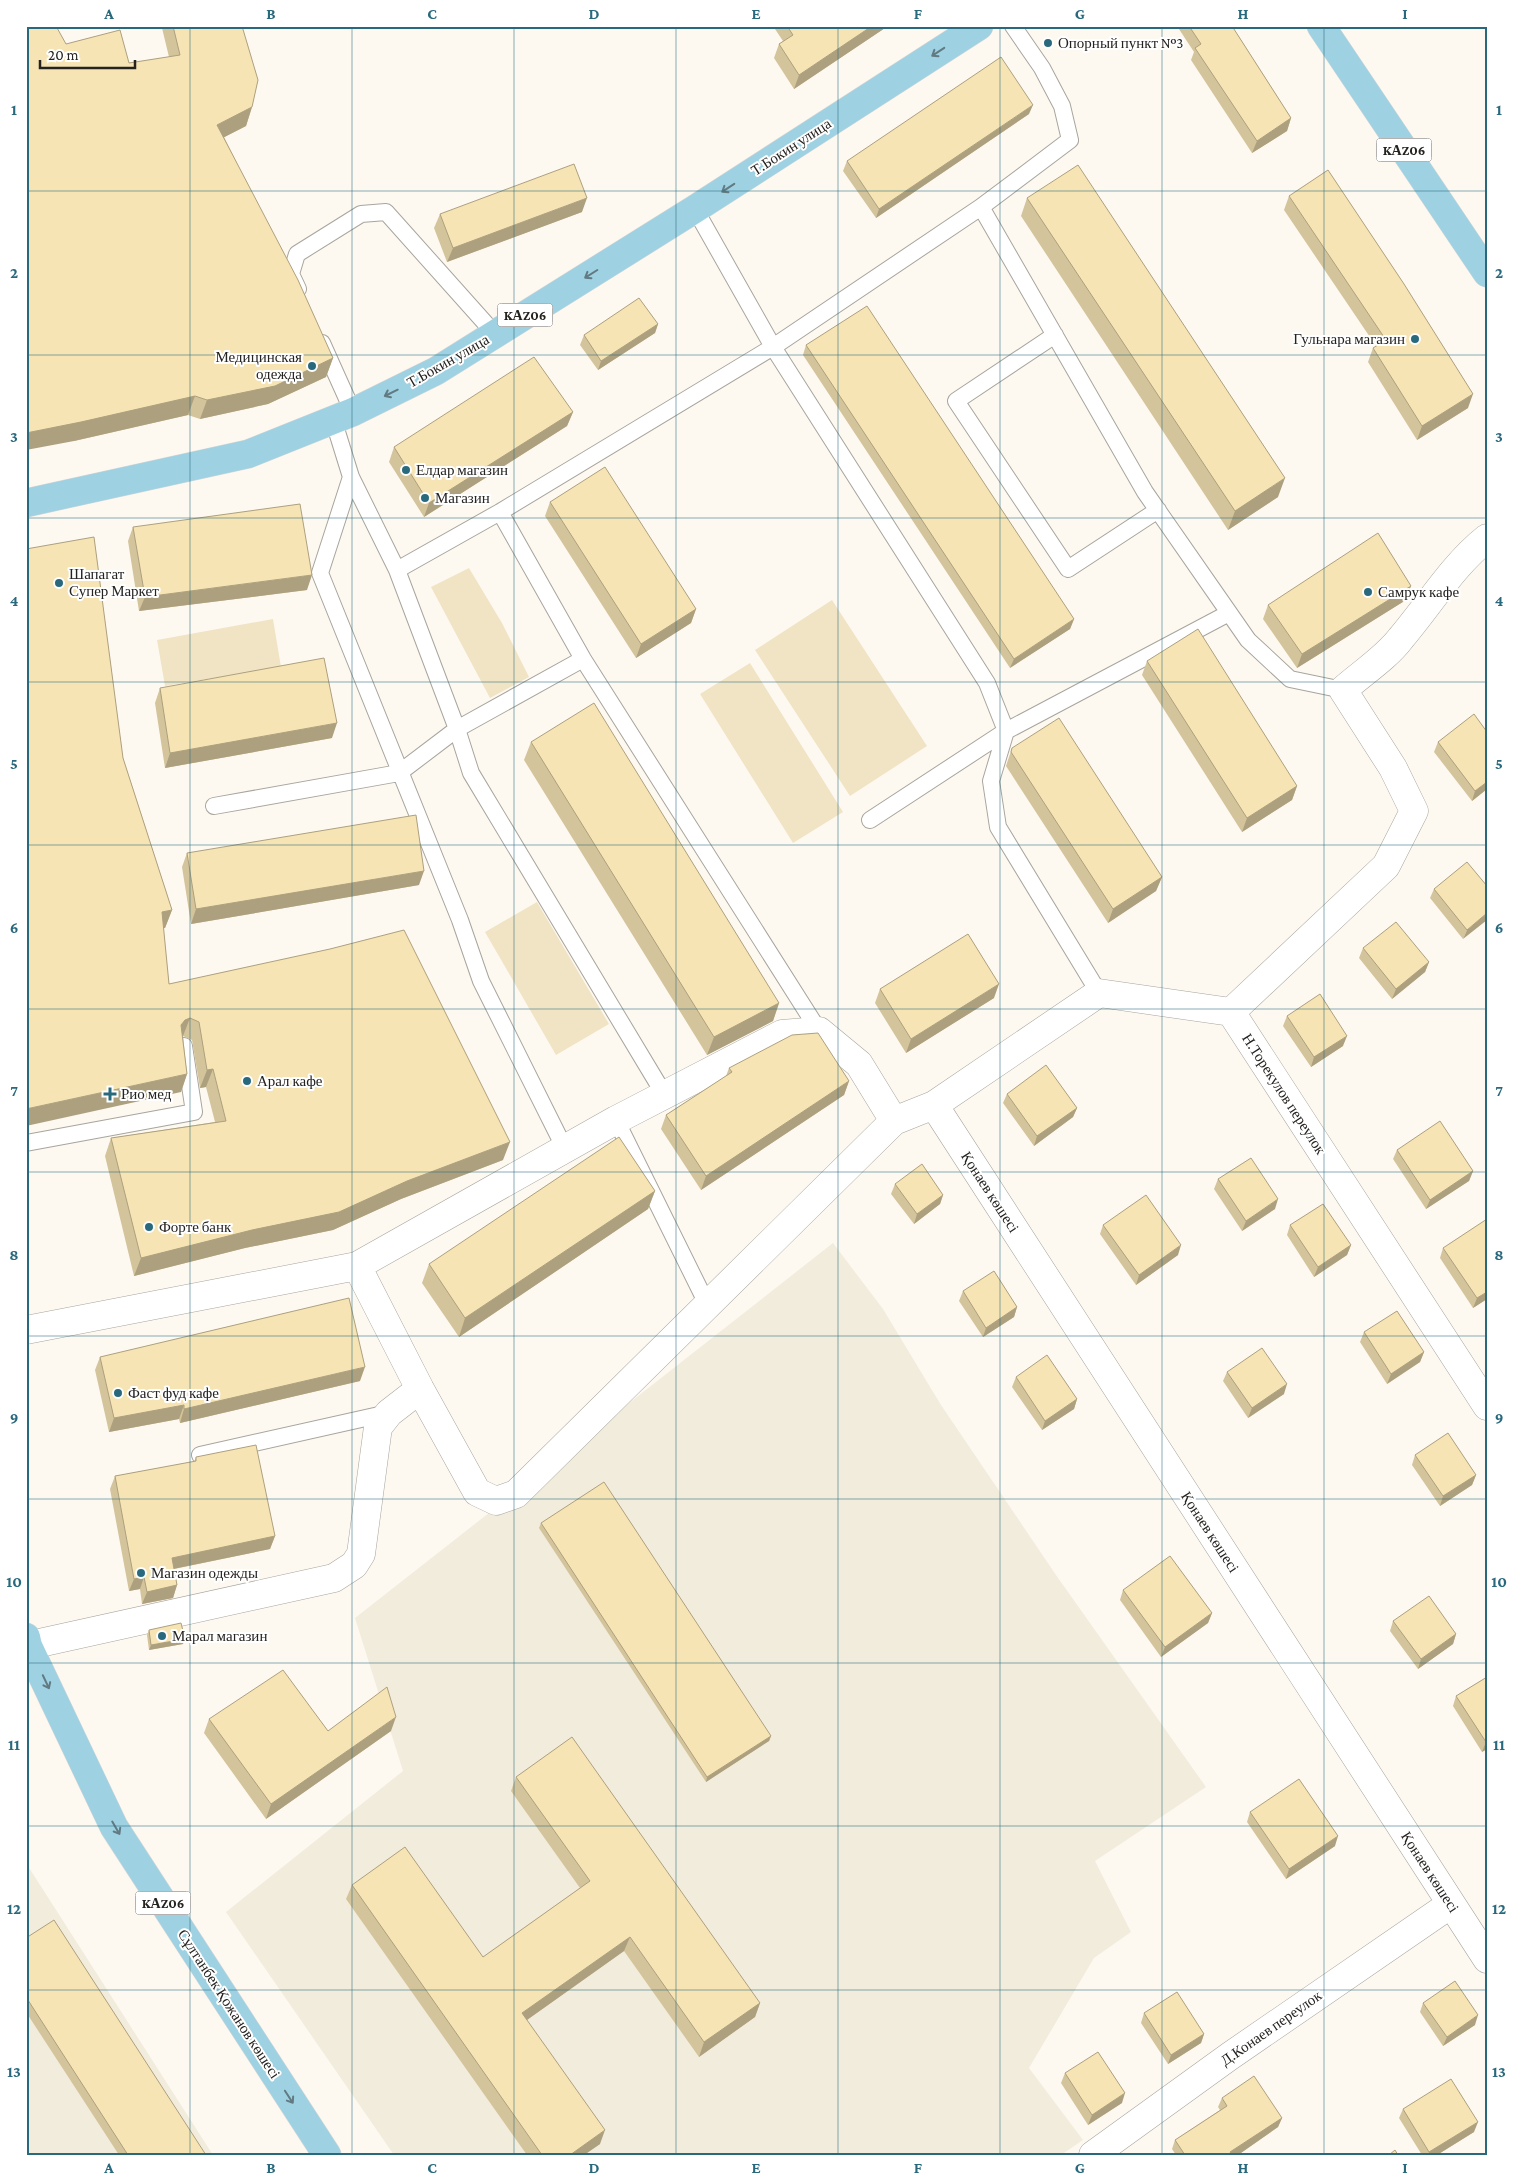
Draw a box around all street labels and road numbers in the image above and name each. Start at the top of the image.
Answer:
street label: Т.Бокин улица [748,115,834,179]
road number: KАZ06 [1376,138,1432,162]
road number: KАZ06 [498,304,552,326]
street label: Т.Бокин улица [404,331,492,391]
street label: Н.Торекулов переулок [1239,1031,1329,1158]
street label: Қонаев көшесі [958,1149,1022,1235]
street label: Қонаев көшесі [1178,1489,1242,1575]
street label: Қонаев көшесі [1398,1829,1462,1915]
road number: KАZ06 [136,1892,190,1915]
street label: Сұлтанбек Қожанов көшесі [175,1927,283,2081]
street label: Д.Конаев переулок [1218,1987,1325,2069]

